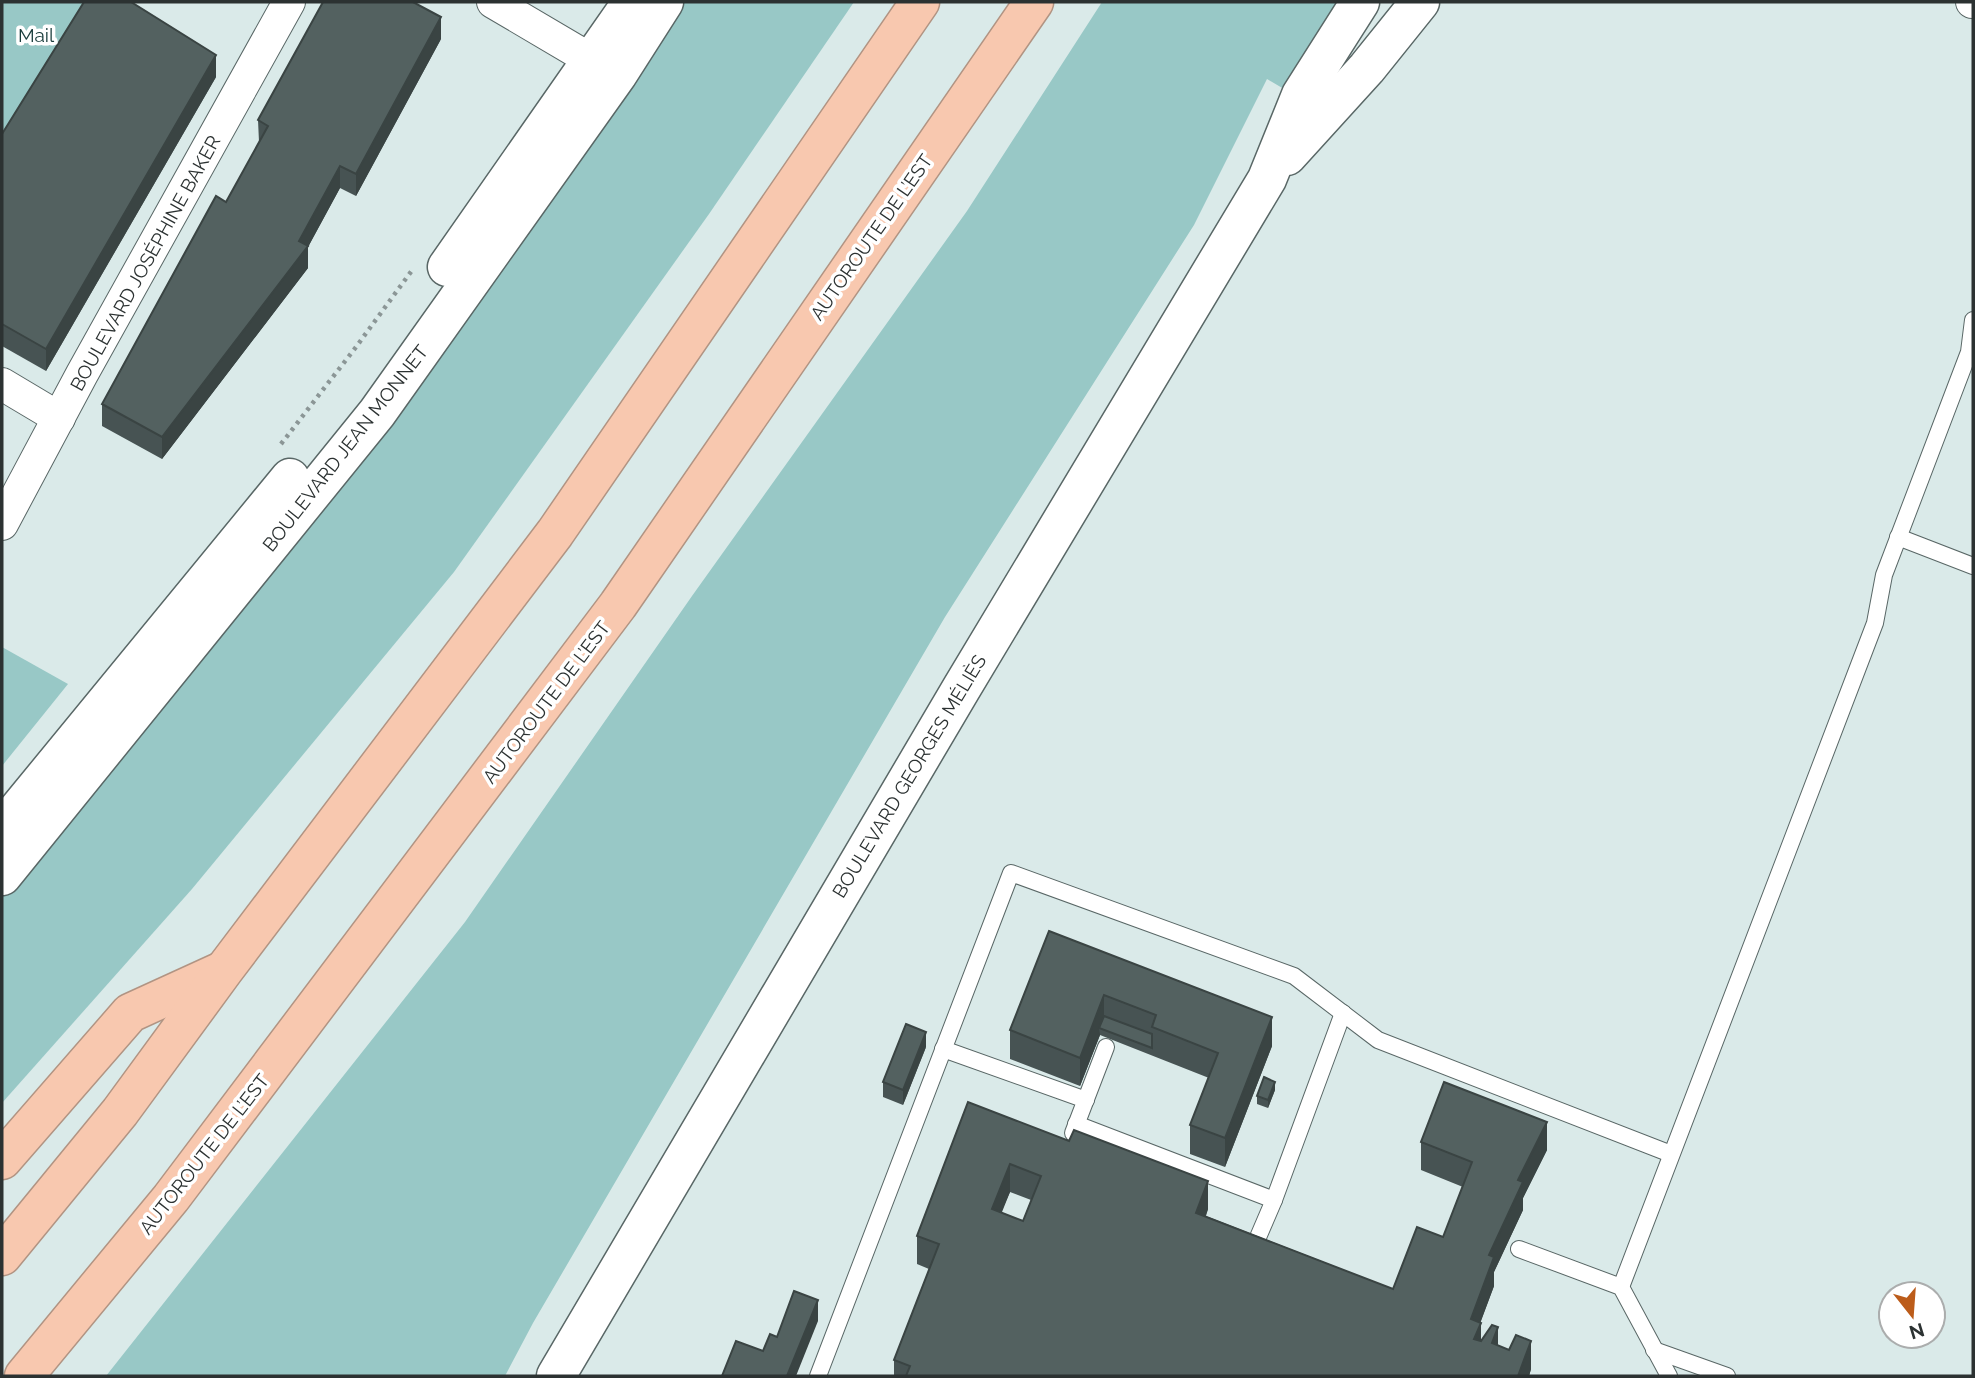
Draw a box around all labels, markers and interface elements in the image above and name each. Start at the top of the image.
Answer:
park label: Mail [18,24,55,46]
street label: BOULEVARD JOSÉPHINE BAKER [65,132,225,394]
street label: AUTOROUTE DE L’EST [805,150,937,324]
street label: BOULEVARD JEAN MONNET [258,340,433,555]
street label: AUTOROUTE DE L’EST [478,616,614,787]
street label: BOULEVARD GEORGES MÉLIÈS [828,651,990,901]
street label: AUTOROUTE DE L’EST [135,1069,274,1238]
north arrow [1877,1280,1947,1350]
text: N [1907,1319,1927,1344]

